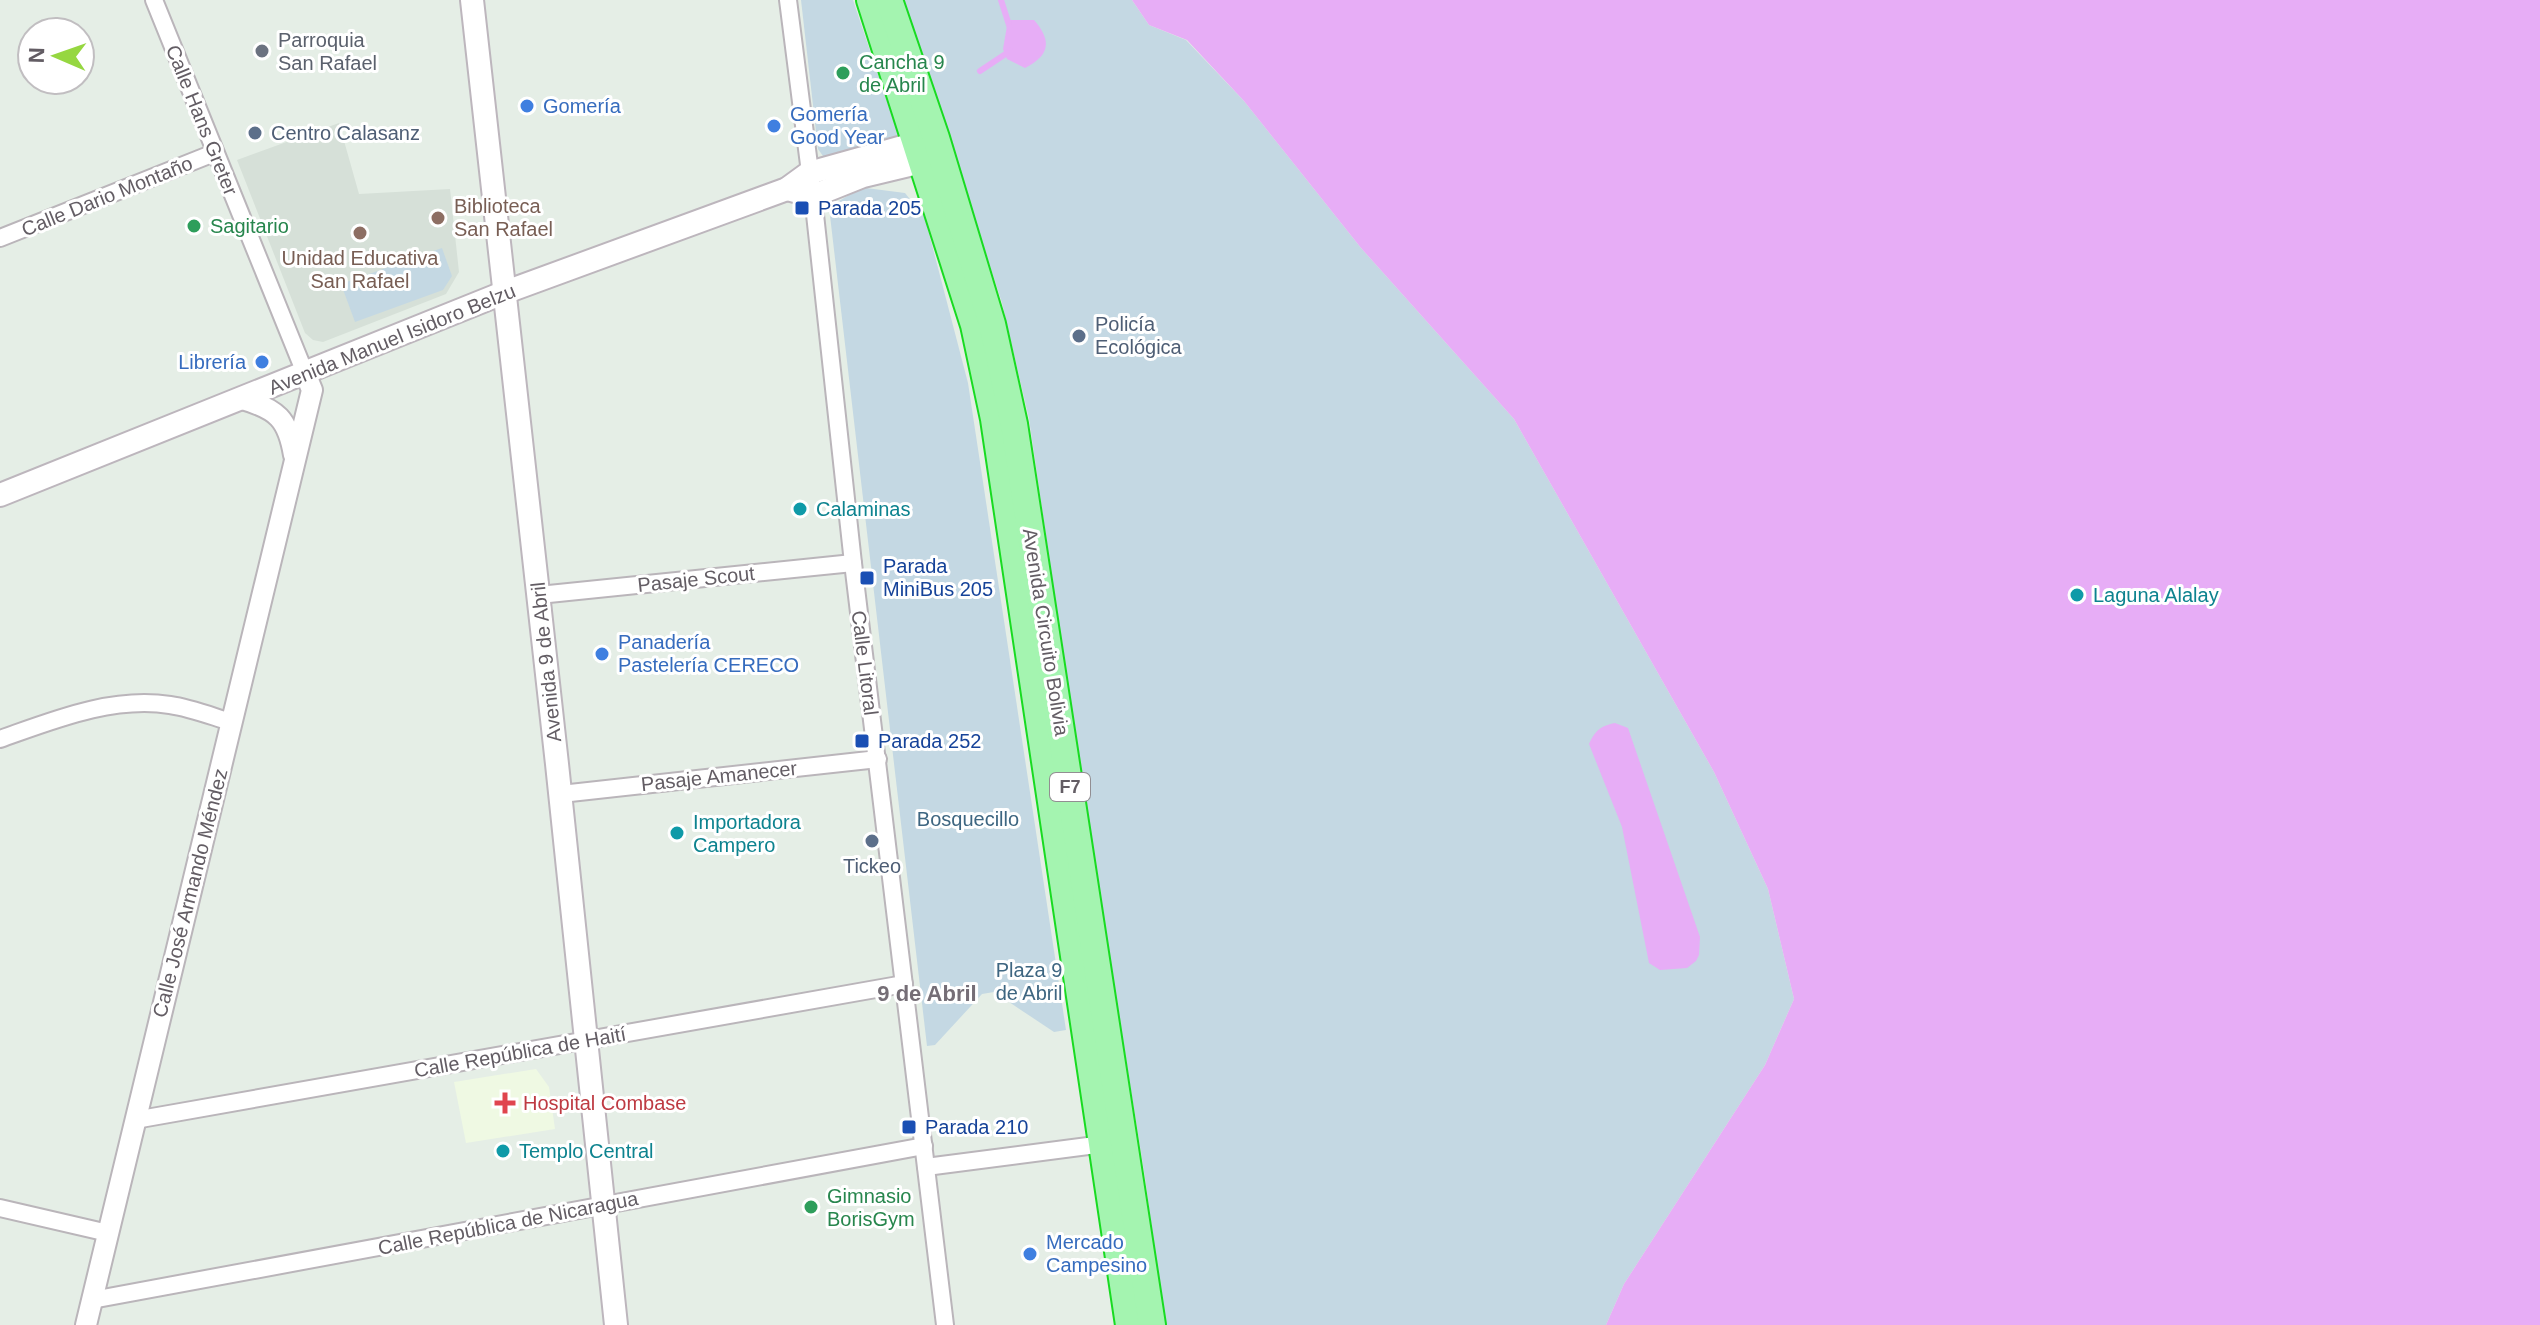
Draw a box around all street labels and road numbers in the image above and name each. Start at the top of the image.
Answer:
street label: Calle Hans Greter [162,42,242,199]
street label: Calle Dario Montaño [18,152,196,240]
street label: Avenida Manuel Isidoro Belzu [265,279,519,399]
street label: Avenida Circuito Bolivia [1019,527,1073,738]
street label: Pasaje Scout [636,562,756,596]
street label: Avenida 9 de Abril [527,581,565,743]
street label: Calle Litoral [848,609,882,717]
street label: Pasaje Amanecer [640,757,798,795]
street label: Calle José Armando Méndez [148,766,232,1020]
road number: F7 [1050,773,1090,801]
street label: Calle República de Haití [412,1022,628,1081]
street label: Calle República de Nicaragua [376,1187,641,1259]

